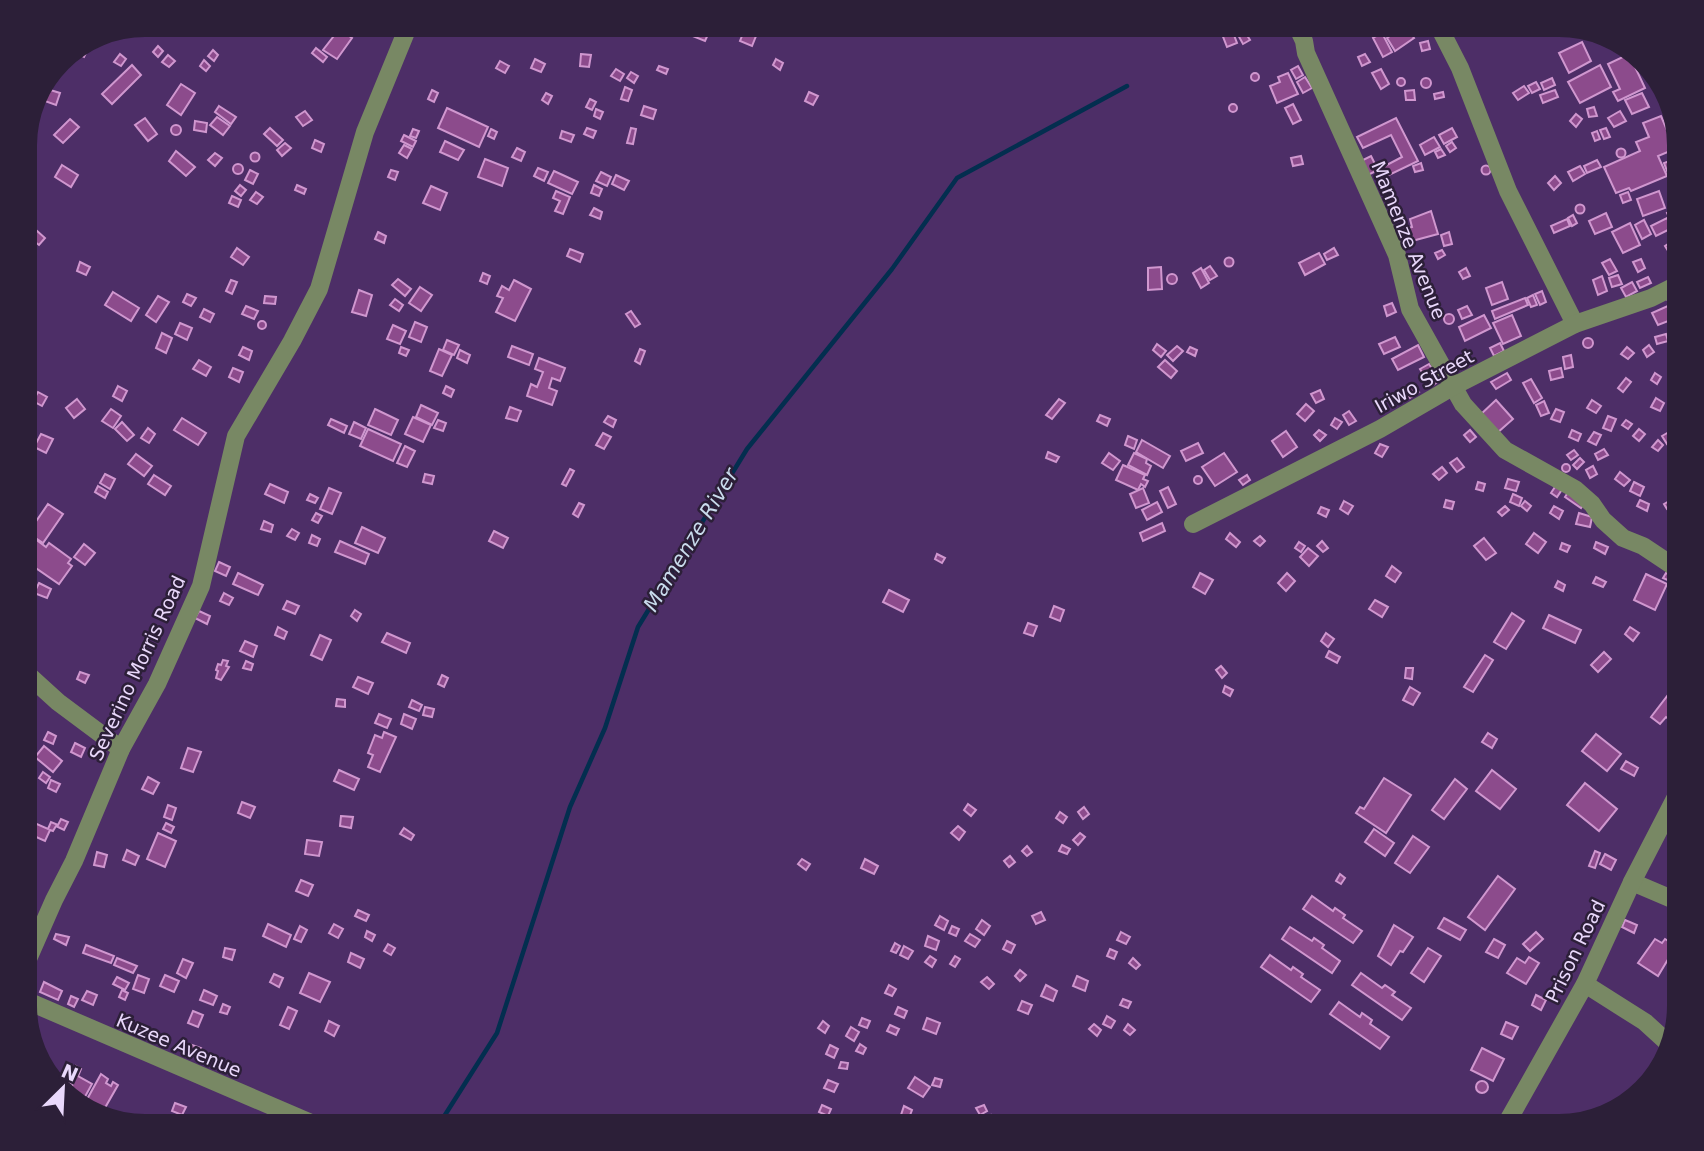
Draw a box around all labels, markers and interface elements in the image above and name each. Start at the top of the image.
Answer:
street label: Mamenze Avenue [1367,158,1451,322]
street label: Iriwo Street [1371,345,1477,417]
water label: Mamenze River [639,463,744,616]
street label: Severino Morris Road [84,572,190,764]
street label: Prison Road [1541,896,1609,1006]
street label: Kuzee Avenue [113,1009,245,1081]
north arrow [28,1053,98,1123]
text: N [58,1059,82,1086]

